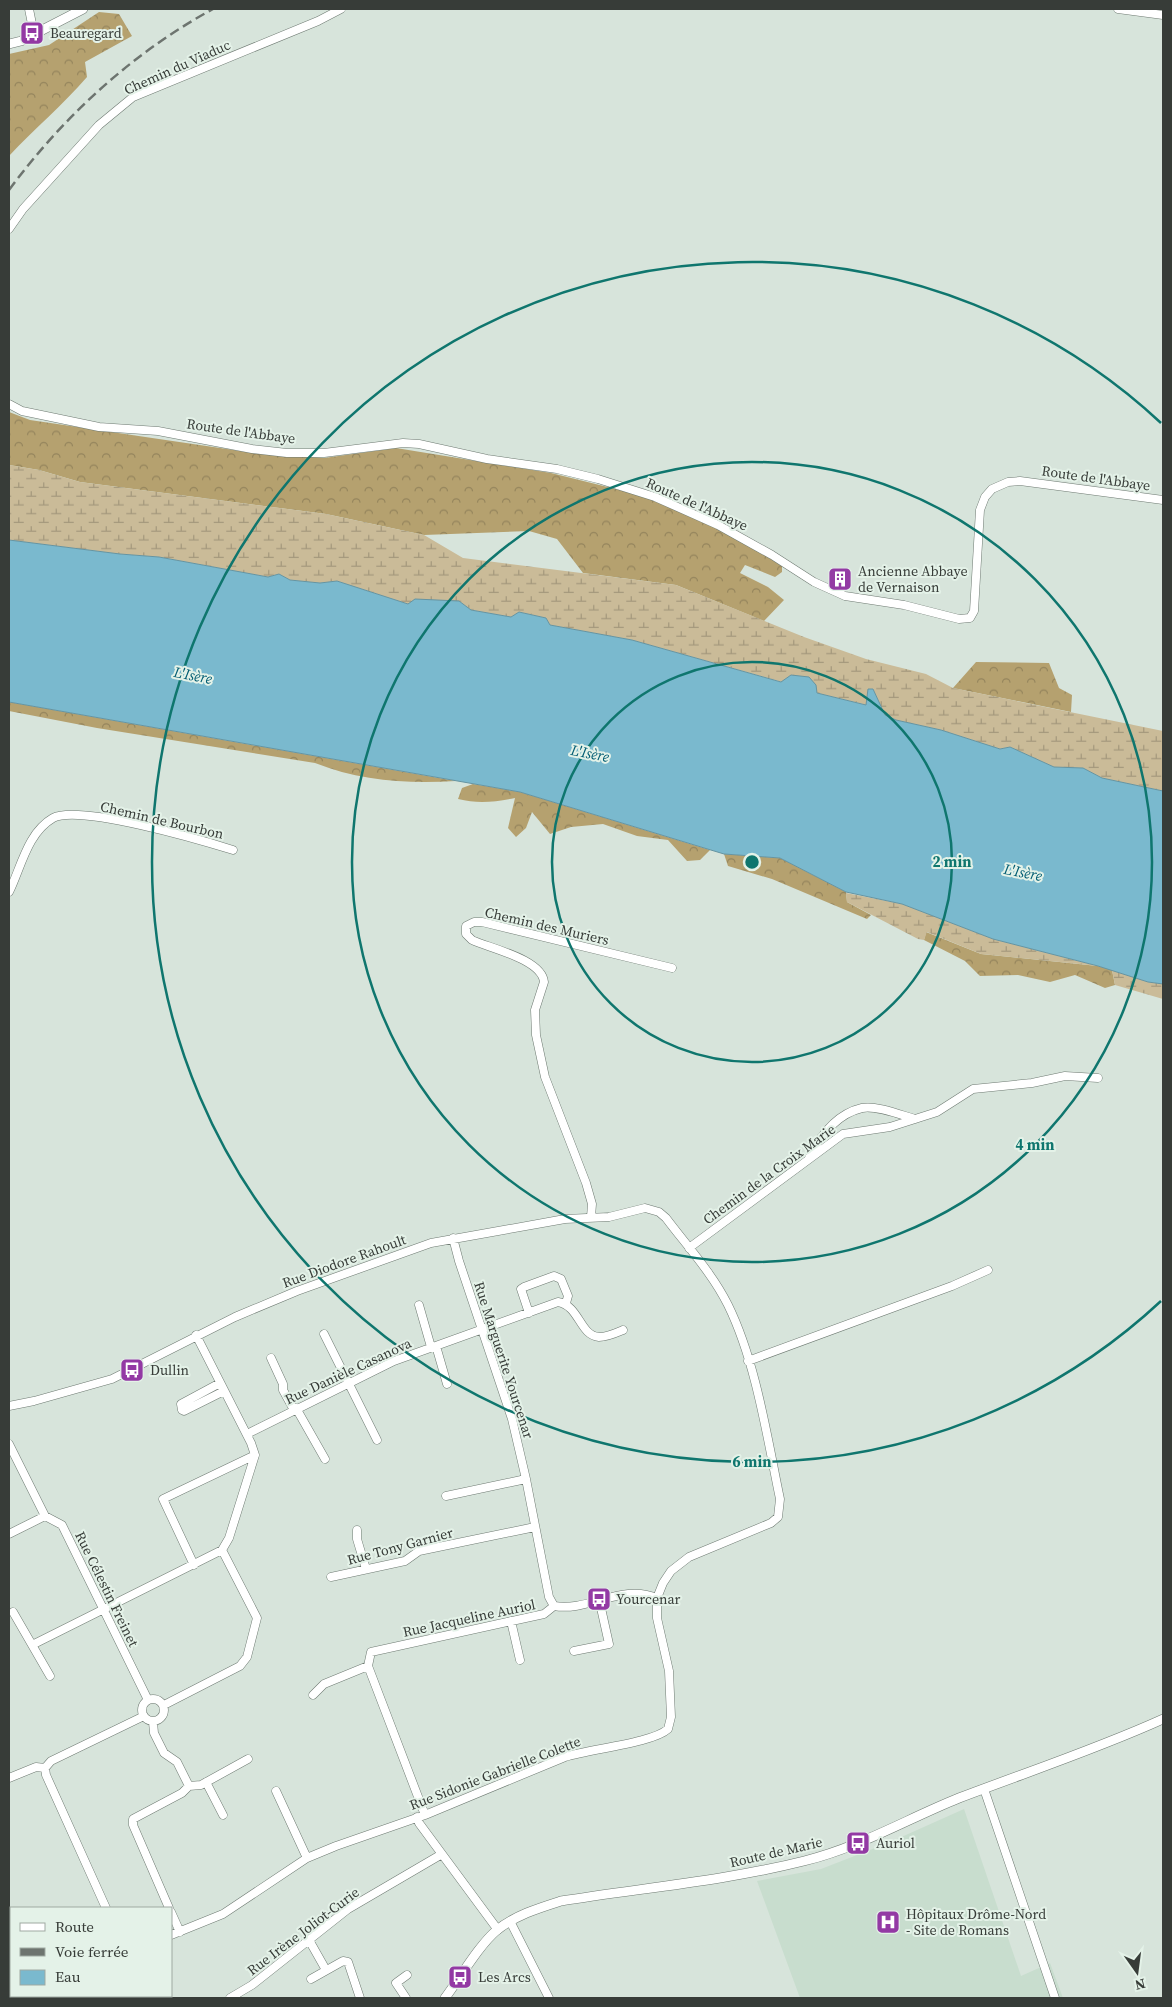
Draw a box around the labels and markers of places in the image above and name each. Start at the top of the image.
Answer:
bus stop icon: Beauregard [19,20,45,46]
place label: Beauregard [50,23,122,43]
place label: Ancienne Abbaye de Vernaison [858,561,968,597]
building icon: Ancienne Abbaye de Vernaison [827,566,853,592]
centre of rings [743,853,761,871]
bus stop icon: Dullin [119,1357,145,1383]
place label: Dullin [150,1360,190,1380]
bus stop icon: Yourcenar [586,1586,612,1612]
place label: Yourcenar [616,1589,681,1609]
bus stop icon: Auriol [845,1830,871,1856]
place label: Auriol [876,1833,915,1853]
place label: Hôpitaux Drôme-Nord - Site de Romans [906,1904,1046,1940]
hospital icon: Hôpitaux Drôme-Nord - Site de Romans [875,1909,901,1935]
bus stop icon: Les Arcs [447,1964,473,1990]
place label: Les Arcs [478,1967,531,1987]

